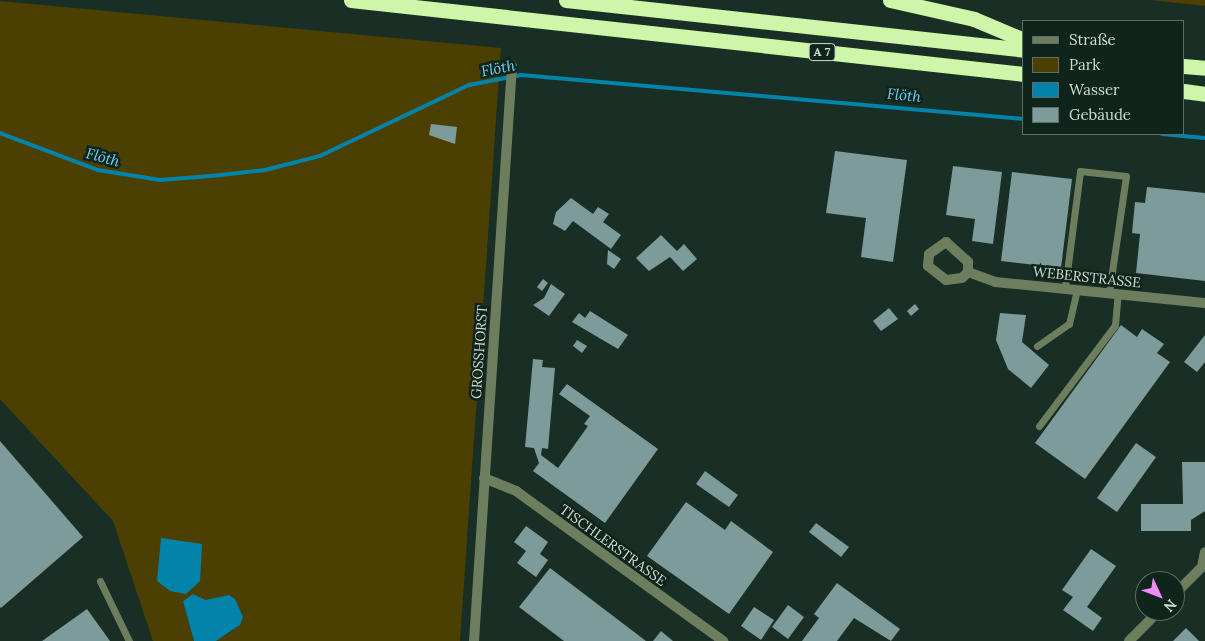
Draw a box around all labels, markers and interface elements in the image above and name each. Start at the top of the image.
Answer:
legend [1022,20,1185,135]
text: Straße [1069,30,1116,49]
road number: A 7 [808,42,836,62]
text: Park [1069,55,1100,74]
water label: Flöth [479,56,517,80]
text: Wasser [1069,80,1120,99]
water label: Flöth [886,84,922,106]
text: Gebäude [1069,105,1131,124]
water label: Flöth [84,144,122,170]
street label: WEBERSTRASSE [1032,263,1142,291]
street label: GROSSHORST [467,305,491,399]
street label: TISCHLERSTRASSE [556,501,670,589]
north arrow [1135,571,1185,621]
text: N [1160,595,1181,616]

